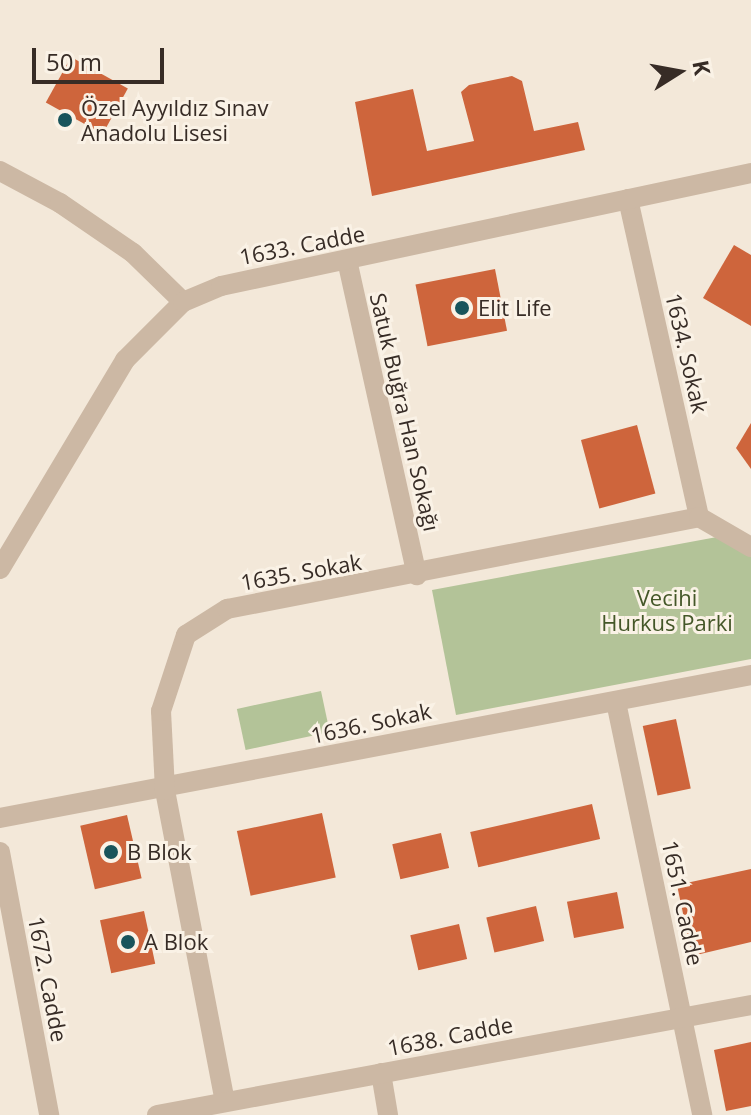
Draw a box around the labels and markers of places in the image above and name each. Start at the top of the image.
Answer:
place label: Özel Ayyıldız Sınav Anadolu Lisesi [81,94,268,146]
marker: Özel Ayyıldız Sınav Anadolu Lisesi [56,111,74,129]
place label: Elit Life [478,295,552,321]
marker: Elit Life [453,299,471,317]
place label: B Blok [127,839,191,865]
marker: B Blok [102,843,120,861]
place label: A Blok [144,929,208,955]
marker: A Blok [119,933,137,951]

